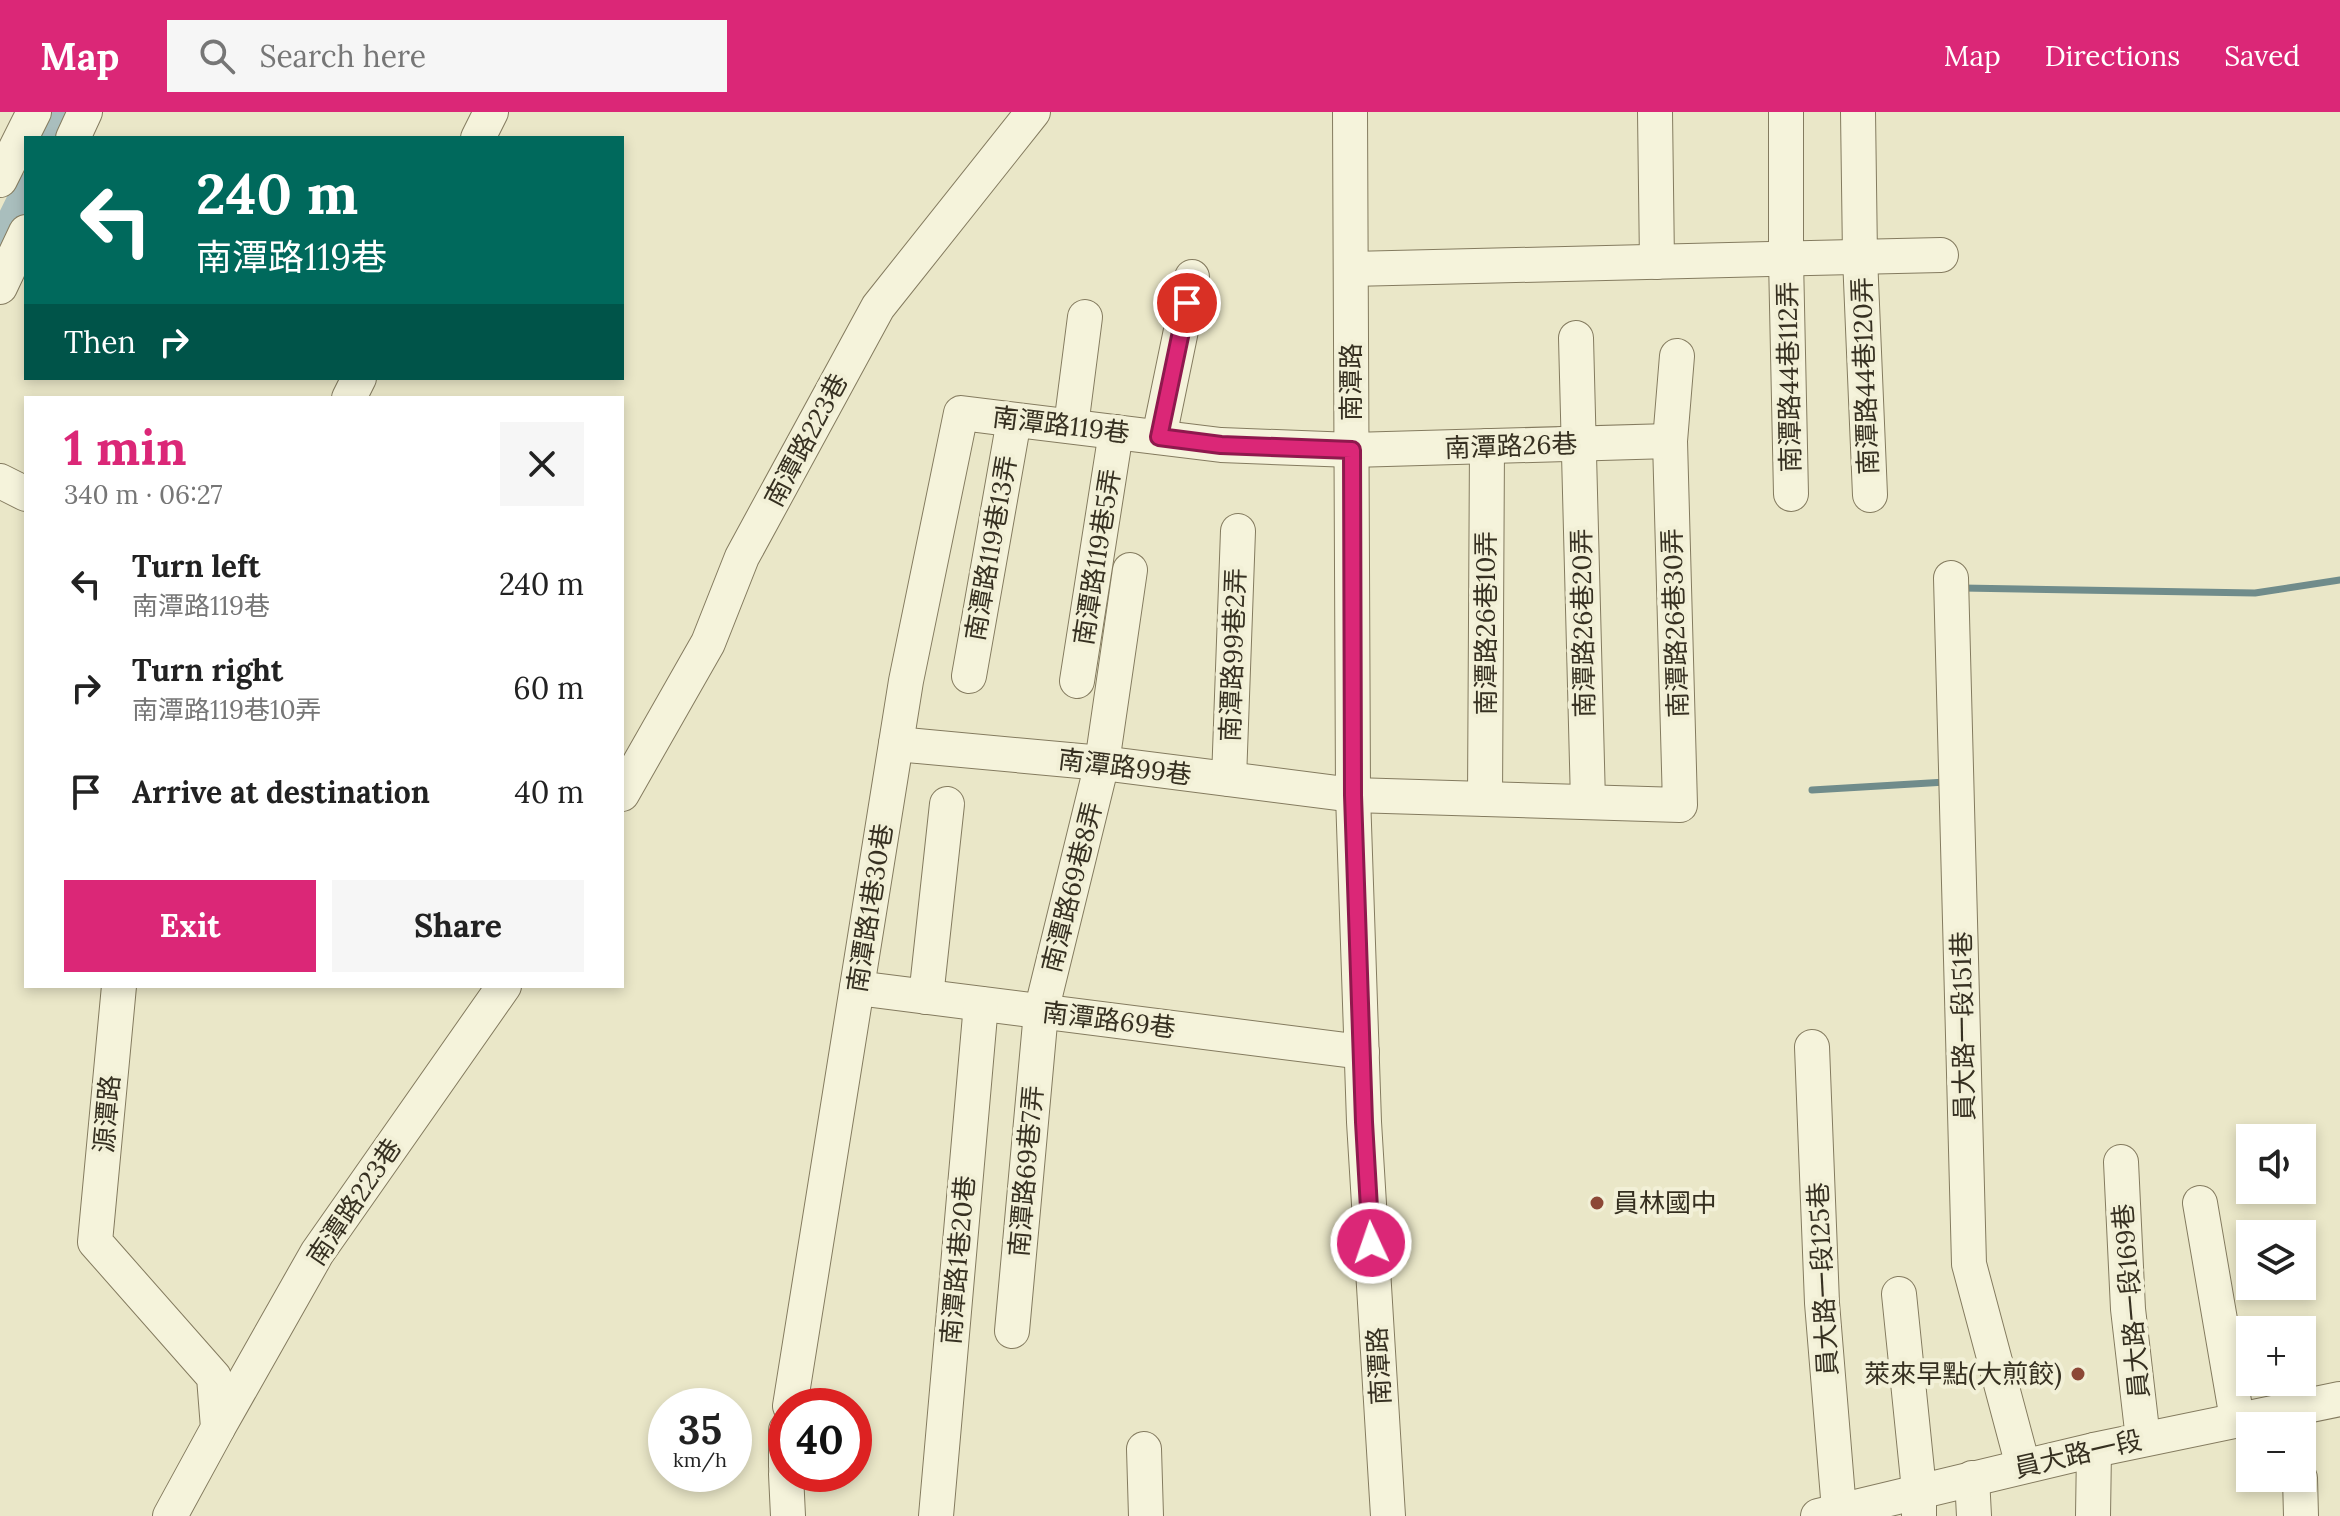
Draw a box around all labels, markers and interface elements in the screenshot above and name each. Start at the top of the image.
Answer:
search box [167,20,727,92]
text: Map [40,32,119,80]
icon: search [195,34,239,78]
text: Search here [259,37,426,75]
text: Map [1944,38,2001,74]
text: Directions [2045,38,2180,74]
text: Saved [2224,38,2300,74]
text: 240 m [196,158,358,229]
icon: left [64,168,168,272]
text: 南潭路119巷 [196,234,387,280]
pin [1153,269,1221,337]
street label: 南潭路44巷120弄 [1845,277,1884,475]
icon: arrive [1165,281,1209,325]
street label: 南潭路44巷112弄 [1770,281,1807,473]
icon: right [152,320,196,364]
text: Then [64,323,136,361]
street label: 南潭路 [1334,343,1367,421]
street label: 南潭路223巷 [757,368,854,512]
street label: 南潭路119巷 [991,400,1132,449]
text: 1 min [64,417,187,478]
button: close [500,422,584,506]
street label: 南潭路26巷 [1444,427,1578,464]
street label: 南潭路119巷13弄 [958,453,1023,643]
street label: 南潭路119巷5弄 [1066,466,1127,647]
text: 340 m · 06:27 [64,478,223,511]
street label: 南潭路26巷20弄 [1564,528,1601,718]
street label: 南潭路26巷30弄 [1655,528,1694,718]
street label: 南潭路26巷10弄 [1469,531,1502,715]
text: Turn left [132,547,260,585]
icon: left [64,562,108,606]
text: 240 m [499,565,584,603]
street label: 南潭路99巷2弄 [1213,567,1252,743]
text: 南潭路119巷 [132,589,270,622]
text: Turn right [132,651,283,689]
icon: right [64,666,108,710]
text: 60 m [513,669,584,707]
text: 南潭路119巷10弄 [132,693,322,726]
street label: 南潭路99巷 [1057,742,1194,791]
icon: arrive [64,770,108,814]
text: Arrive at destination [132,773,430,811]
text: 40 m [514,773,584,811]
street label: 南潭路69巷8弄 [1034,798,1109,976]
street label: 南潭路1巷30巷 [840,821,899,995]
button: Exit [64,880,316,972]
button: Share [332,880,584,972]
street label: 員大路一段151巷 [1944,931,1981,1121]
street label: 南潭路69巷 [1041,995,1178,1044]
street label: 源潭路 [87,1074,126,1154]
street label: 南潭路69巷7弄 [1002,1084,1049,1258]
map controls [2236,1124,2316,1492]
button: sound [2236,1124,2316,1204]
street label: 南潭路223巷 [299,1132,408,1271]
street label: 南潭路1巷20巷 [934,1174,981,1346]
street label: 員大路一段125巷 [1801,1181,1844,1377]
place label: 員林國中 [1613,1186,1717,1219]
marker: 員林國中 [1588,1194,1606,1212]
position arrow [1329,1201,1413,1285]
street label: 員大路一段169巷 [2106,1202,2155,1400]
button: layers [2236,1220,2316,1300]
button: + [2236,1316,2316,1396]
street label: 南潭路 [1360,1326,1397,1406]
place label: 萊來早點(大煎餃) [1864,1357,2062,1391]
marker: 萊來早點(大煎餃) [2069,1365,2087,1383]
speed limit sign: 40 [768,1388,872,1492]
text: 35 [678,1404,722,1455]
button: − [2236,1412,2316,1492]
street label: 員大路一段 [2011,1423,2145,1484]
text: km/h [673,1447,727,1472]

